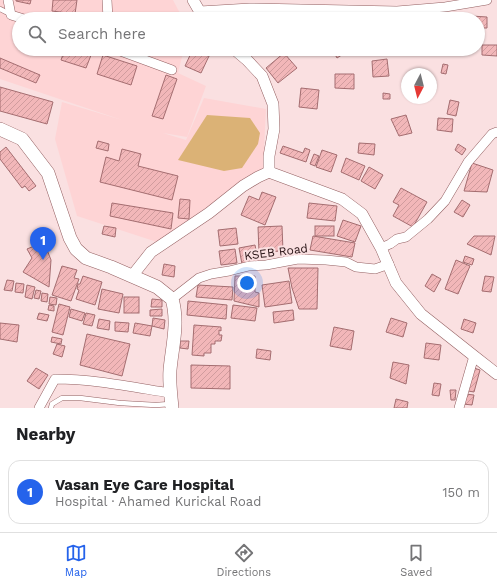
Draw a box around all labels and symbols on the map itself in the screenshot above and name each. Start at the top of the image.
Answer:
north arrow [401,68,437,104]
pin: 1 [30,227,56,260]
street label: KSEB Road [243,241,309,263]
your location [237,273,257,293]

